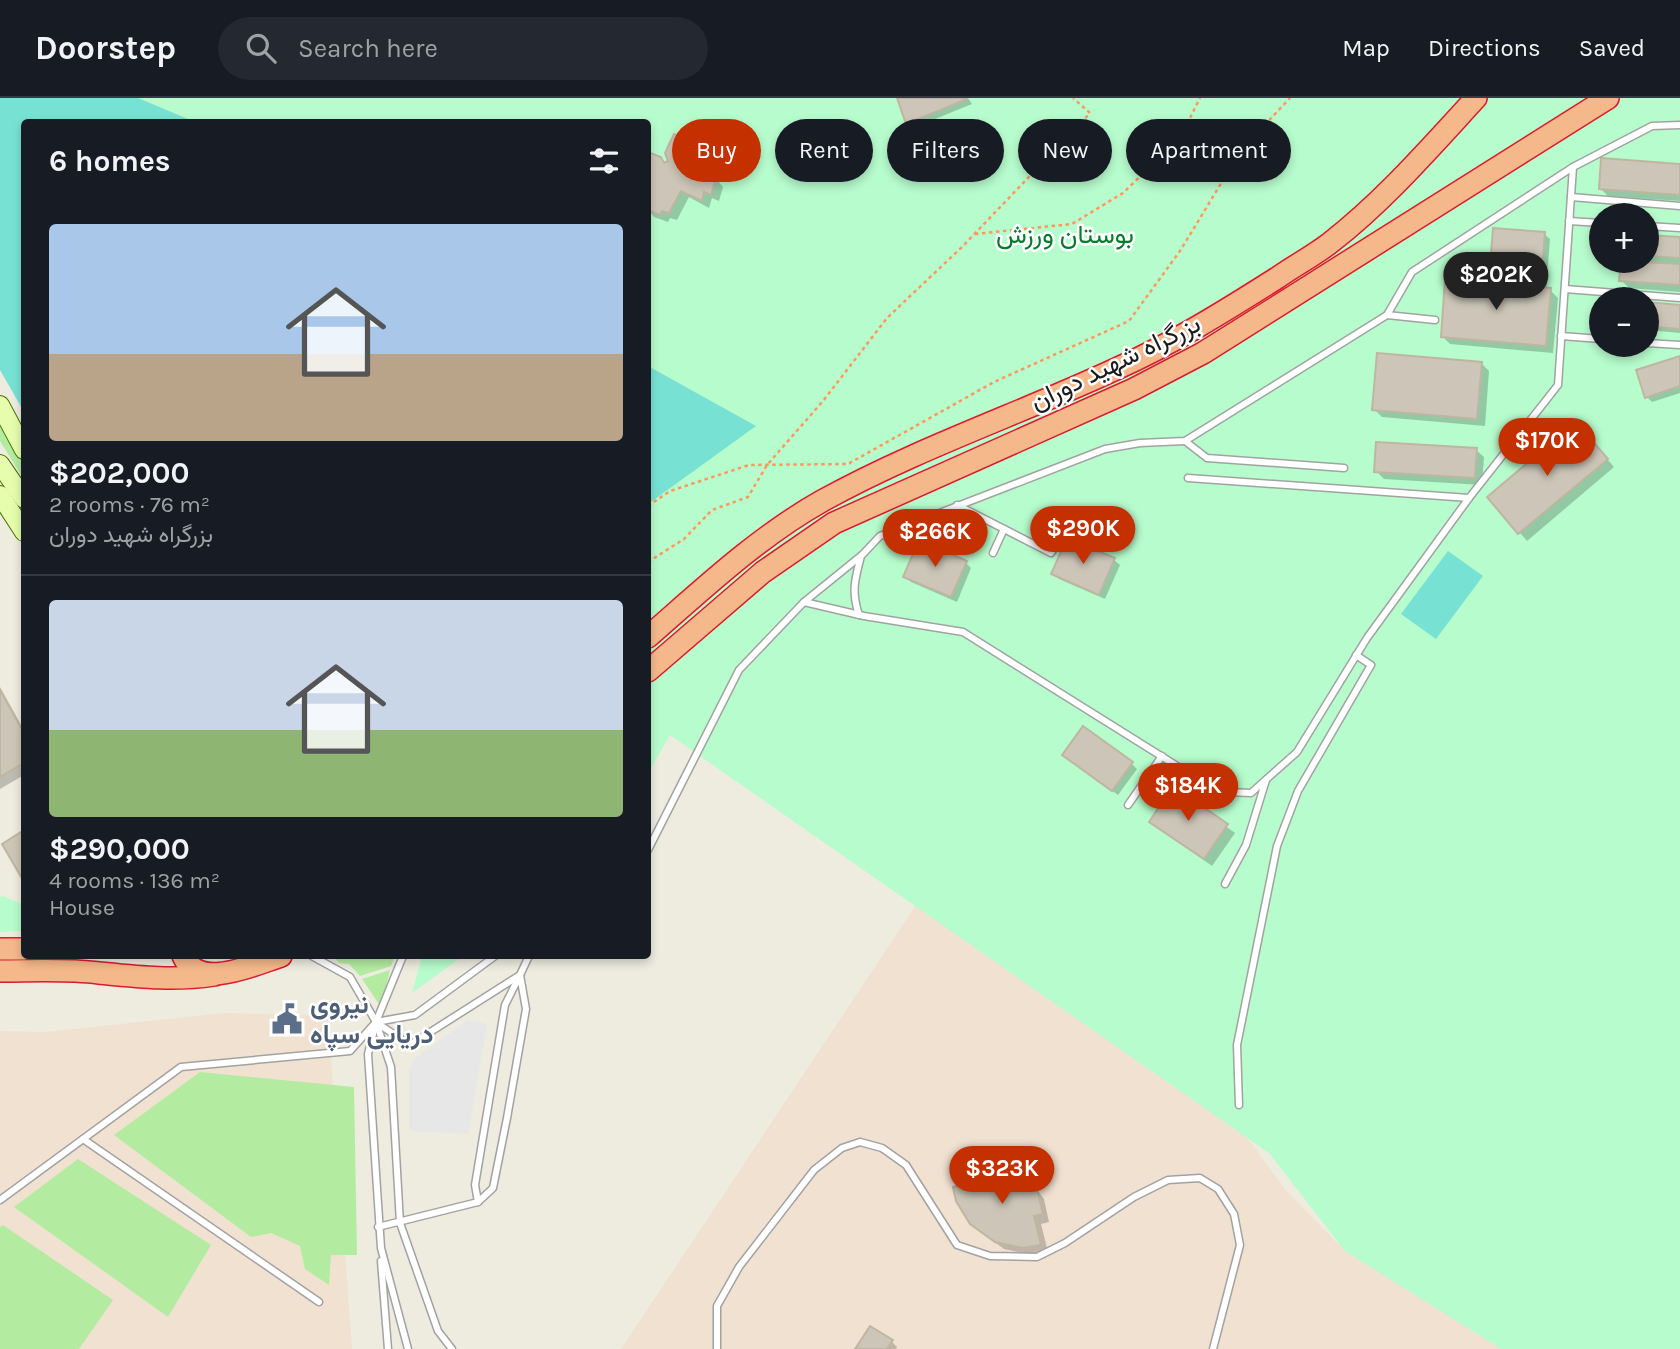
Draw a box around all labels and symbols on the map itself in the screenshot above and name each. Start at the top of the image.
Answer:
park label: بوستان ورزش [996,219,1134,250]
pin: $202K [1447,252,1545,312]
street label: بزرگراه شهید دوران [1025,308,1205,417]
pin: $170K [1498,418,1596,478]
pin: $290K [1034,506,1132,566]
pin: $266K [886,510,984,569]
pin: $184K [1139,764,1237,823]
place label: نیروی دریایی سپاه [310,989,433,1052]
public building icon: نیروی دریایی سپاه [270,1002,304,1036]
pin: $323K [953,1146,1051,1206]

